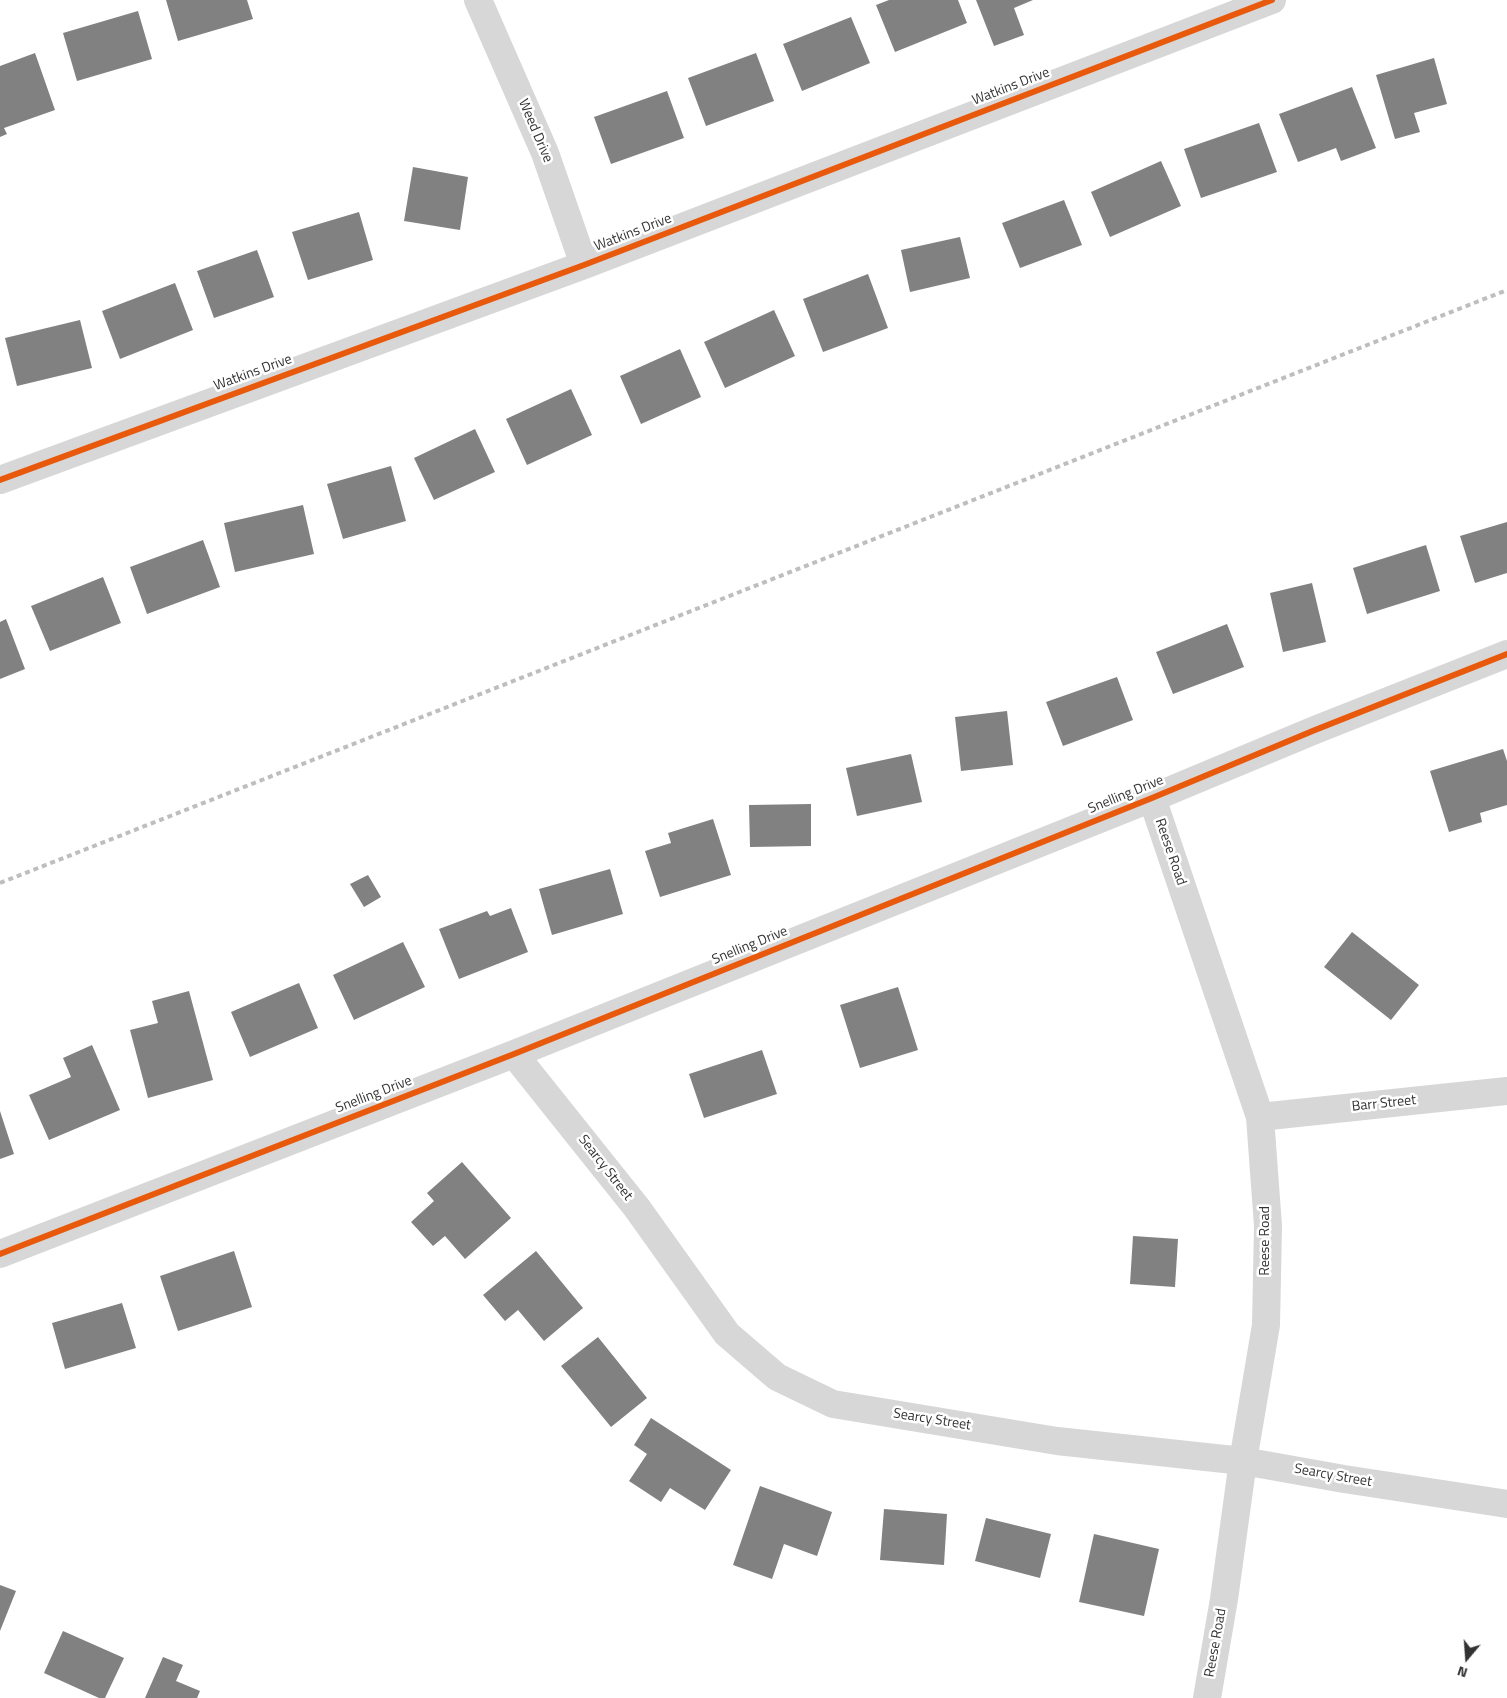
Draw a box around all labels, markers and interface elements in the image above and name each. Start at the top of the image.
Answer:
street label: Watkins Drive [970,65,1052,109]
street label: Weed Drive [514,97,556,165]
street label: Watkins Drive [592,211,674,255]
street label: Watkins Drive [212,351,294,395]
street label: Snelling Drive [1086,772,1166,818]
street label: Reese Road [1151,816,1189,888]
street label: Snelling Drive [710,923,790,969]
street label: Snelling Drive [334,1073,414,1117]
street label: Barr Street [1351,1092,1417,1116]
street label: Searcy Street [574,1132,636,1204]
street label: Reese Road [1258,1206,1274,1276]
street label: Searcy Street [892,1406,972,1434]
street label: Searcy Street [1293,1461,1373,1491]
street label: Reese Road [1202,1607,1230,1679]
north arrow [1442,1633,1492,1683]
text: N [1454,1661,1470,1684]

